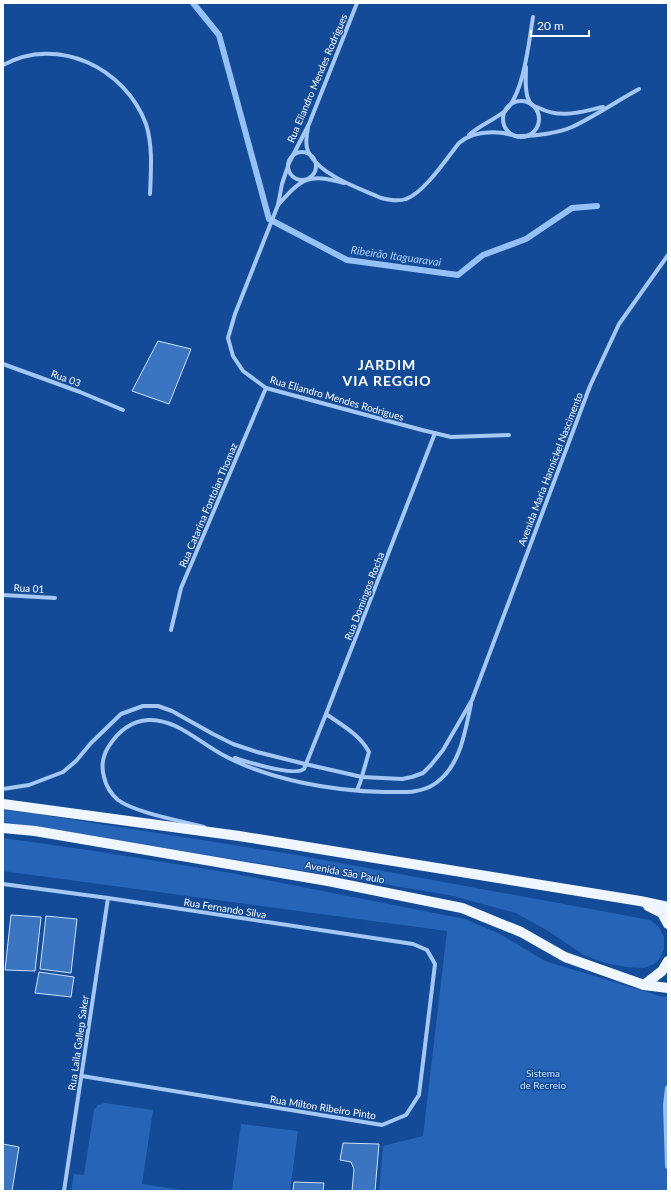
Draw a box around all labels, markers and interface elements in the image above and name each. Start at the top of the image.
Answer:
street label: Rua Eliandro Mendes Rodrigues [284,12,350,144]
scale bar [531,12,589,38]
text: 20 m [537,18,564,33]
water label: Ribeirão Itaguaravai [350,243,443,268]
district label: JARDIM VIA REGGIO [341,356,432,389]
street label: Rua 03 [49,367,83,389]
street label: Rua Eliandro Mendes Rodrigues [269,373,405,423]
street label: Avenida Maria Hannickel Nascimento [515,390,585,547]
street label: Rua Catarina Fontolan Thomaz [176,441,240,569]
street label: Rua Domingos Rocha [342,550,386,642]
street label: Rua 01 [13,581,45,595]
street label: Avenida São Paulo [304,858,386,886]
street label: Rua Fernando Silva [183,896,267,920]
street label: Rua Laila Gallep Saker [65,994,91,1091]
park label: Sistema de Recreio [520,1067,566,1091]
street label: Rua Milton Ribeiro Pinto [269,1093,377,1121]

